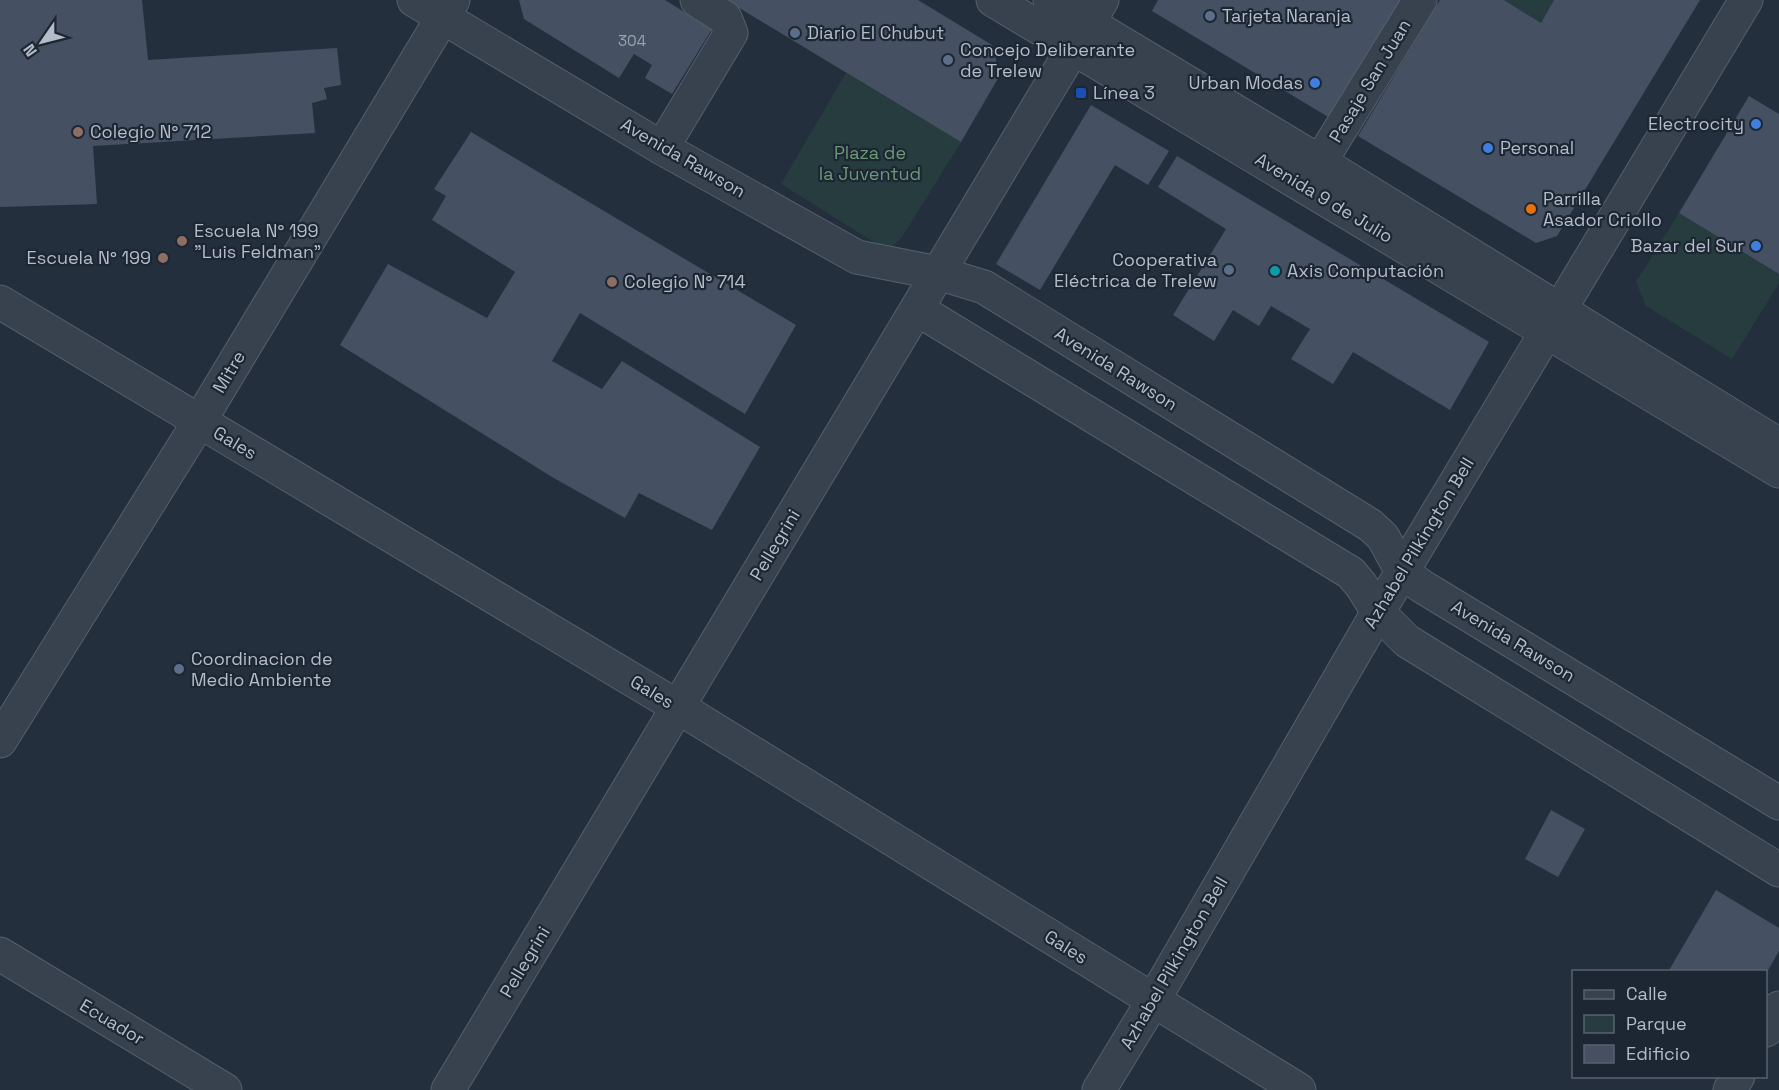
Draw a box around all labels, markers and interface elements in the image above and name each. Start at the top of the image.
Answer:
place label: Tarjeta Naranja [1222,4,1351,27]
marker: Tarjeta Naranja [1203,9,1217,23]
north arrow [12,12,72,72]
street label: Pasaje San Juan [1324,15,1415,147]
place label: Diario El Chubut [807,21,944,44]
marker: Diario El Chubut [788,26,802,40]
house number: 304 [618,31,646,50]
place label: Concejo Deliberante de Trelew [960,38,1135,82]
text: N [18,40,42,61]
marker: Concejo Deliberante de Trelew [941,53,955,67]
place label: Urban Modas [1189,71,1303,94]
marker: Urban Modas [1308,76,1322,90]
place label: Línea 3 [1093,81,1155,104]
marker: Línea 3 [1074,86,1088,100]
street label: Avenida Rawson [617,112,750,203]
place label: Electrocity [1648,112,1744,135]
marker: Electrocity [1749,117,1763,131]
place label: Colegio N° 712 [90,120,211,143]
marker: Colegio N° 712 [71,125,85,139]
place label: Personal [1500,136,1574,159]
park label: Plaza de la Juventud [819,141,921,185]
marker: Personal [1481,141,1495,155]
street label: Avenida 9 de Julio [1251,147,1397,248]
place label: Parrilla Asador Criollo [1543,187,1662,231]
marker: Parrilla Asador Criollo [1524,202,1538,216]
place label: Escuela N° 199 "Luis Feldman" [194,219,321,263]
marker: Escuela N° 199 "Luis Feldman" [175,234,189,248]
place label: Bazar del Sur [1631,234,1744,257]
marker: Bazar del Sur [1749,239,1763,253]
place label: Escuela N° 199 [27,246,151,269]
place label: Cooperativa Eléctrica de Trelew [1054,248,1217,292]
marker: Escuela N° 199 [156,251,170,265]
place label: Axis Computación [1287,259,1444,282]
marker: Cooperativa Eléctrica de Trelew [1222,263,1236,277]
marker: Axis Computación [1268,264,1282,278]
place label: Colegio N° 714 [624,270,746,293]
marker: Colegio N° 714 [605,275,619,289]
street label: Avenida Rawson [1051,322,1182,416]
street label: Mitre [207,346,250,397]
street label: Gales [209,421,261,464]
street label: Azhabel Pilkington Bell [1358,453,1479,633]
street label: Pellegrini [744,505,805,584]
street label: Avenida Rawson [1447,595,1579,687]
place label: Coordinacion de Medio Ambiente [191,647,333,691]
marker: Coordinacion de Medio Ambiente [172,662,186,676]
street label: Gales [626,670,678,713]
street label: Azhabel Pilkington Bell [1115,872,1232,1053]
street label: Pellegrini [494,922,555,1001]
street label: Gales [1040,924,1092,969]
legend [1572,970,1767,1078]
text: Calle [1626,982,1667,1005]
street label: Ecuador [76,993,149,1050]
text: Parque [1626,1012,1687,1035]
text: Edificio [1626,1042,1690,1065]

